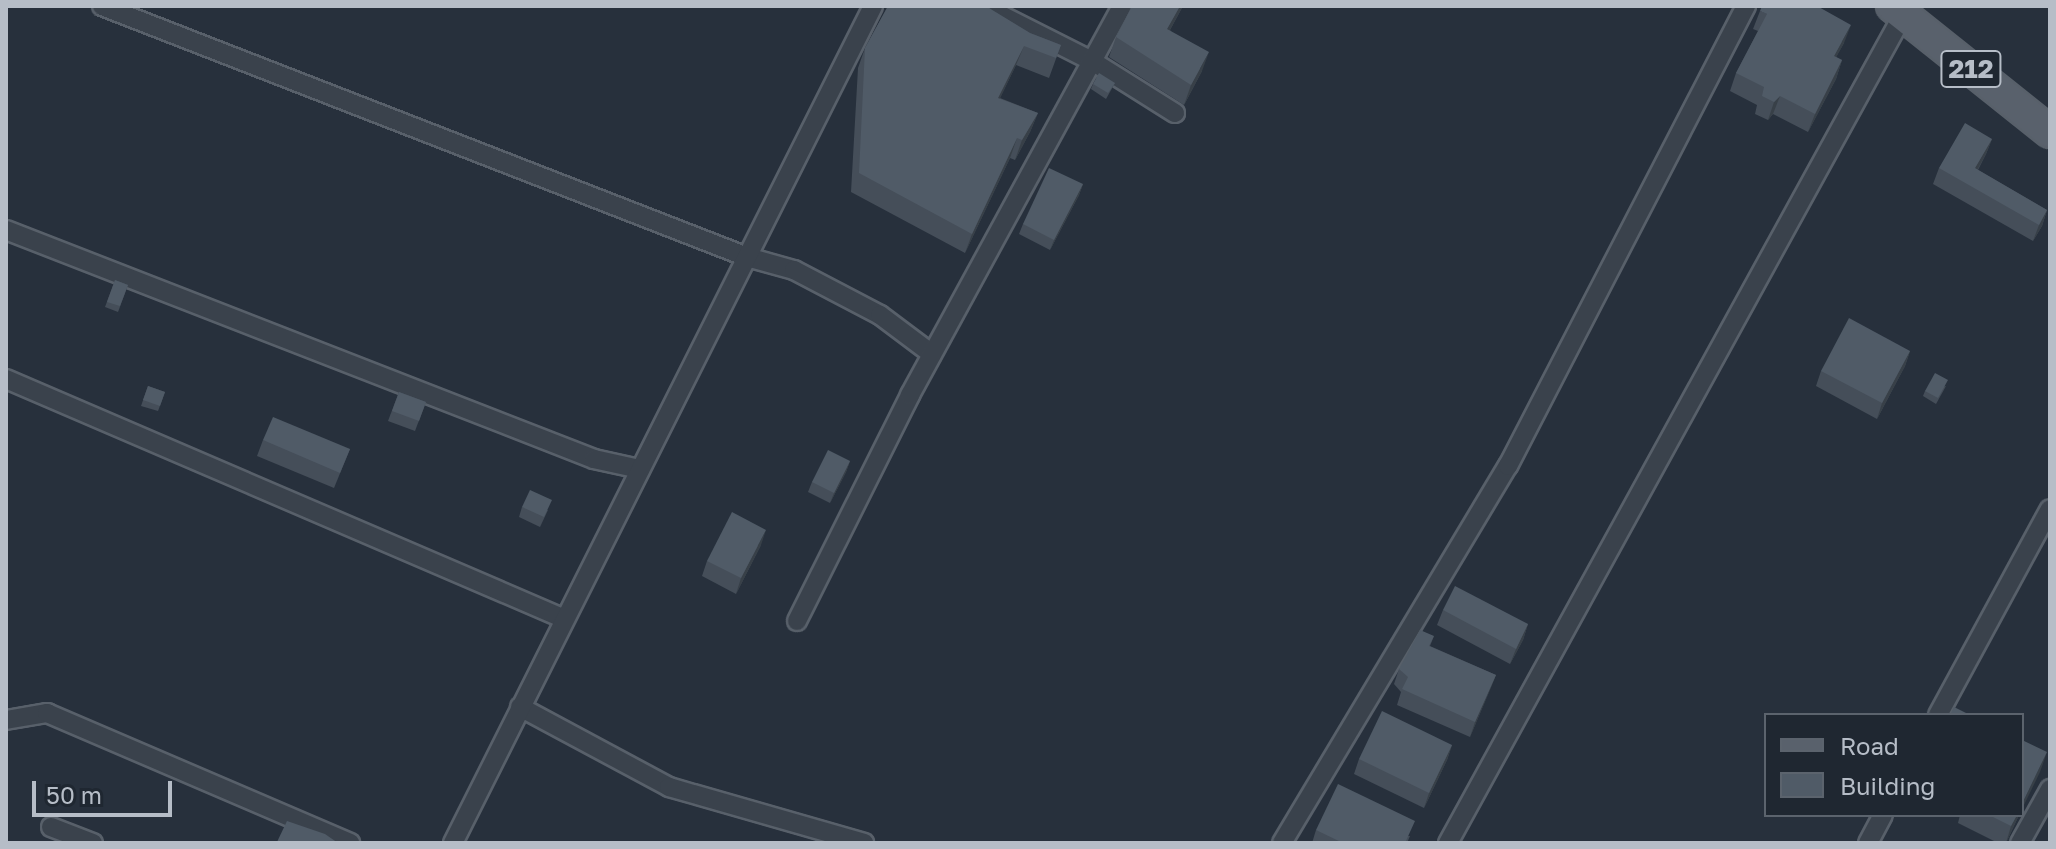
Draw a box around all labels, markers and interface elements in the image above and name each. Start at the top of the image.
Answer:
road number: 212 [1939,47,2003,91]
legend [1764,713,2024,817]
text: Road [1840,731,1899,760]
scale bar [36,765,176,815]
text: Building [1840,771,1935,800]
text: 50 m [46,780,102,809]

